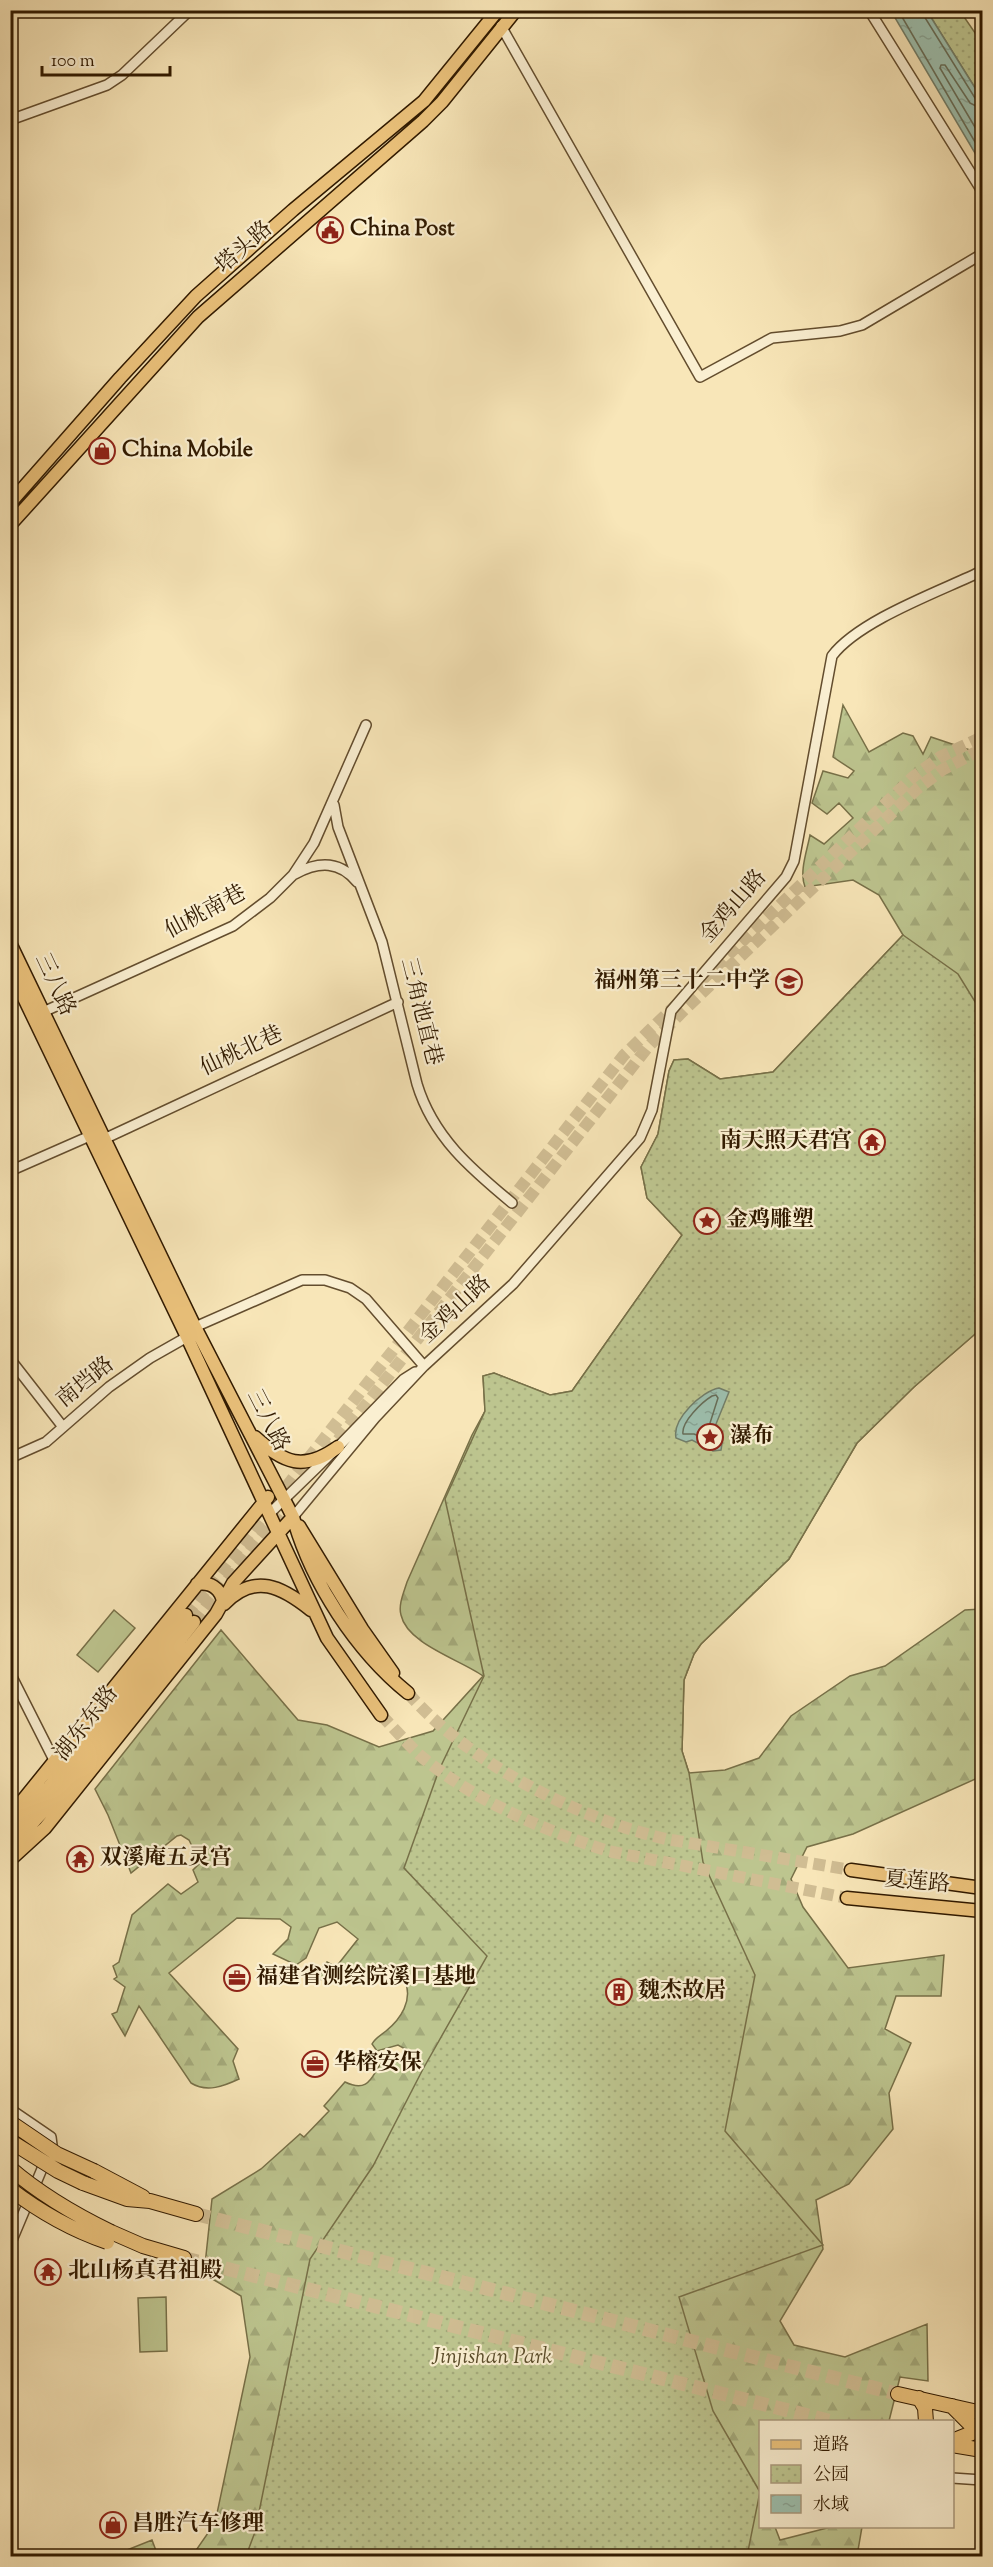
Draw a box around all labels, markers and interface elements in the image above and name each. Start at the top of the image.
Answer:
scale bar [42,39,170,77]
text: 100 m [51,49,95,75]
street label: 塔头路 [210,214,280,282]
place label: China Post [350,214,455,246]
public building icon: China Post [315,215,345,245]
place label: China Mobile [122,435,253,467]
shop icon: China Mobile [87,436,117,466]
street label: 金鸡山路 [693,863,775,951]
street label: 仙桃南巷 [160,878,252,948]
street label: 三八路 [26,948,82,1022]
street label: 三角池直巷 [391,955,449,1069]
place label: 福州第三十二中学 [594,966,770,998]
school or university icon: 福州第三十二中学 [774,967,804,997]
street label: 仙桃北巷 [195,1019,289,1085]
place label: 南天照天君宫 [720,1126,852,1158]
temple icon: 南天照天君宫 [857,1127,887,1157]
place label: 金鸡雕塑 [726,1205,814,1237]
place icon: 金鸡雕塑 [692,1206,722,1236]
street label: 金鸡山路 [413,1268,499,1352]
street label: 南垱路 [50,1350,122,1416]
street label: 三八路 [238,1384,296,1458]
place label: 瀑布 [730,1421,774,1453]
place icon: 瀑布 [695,1422,725,1452]
street label: 湖东东路 [47,1679,127,1769]
place label: 双溪庵五灵宫 [100,1843,232,1875]
temple icon: 双溪庵五灵宫 [65,1844,95,1874]
street label: 夏莲路 [883,1864,951,1902]
place label: 福建省测绘院溪口基地 [256,1962,476,1994]
office icon: 福建省测绘院溪口基地 [222,1963,252,1993]
place label: 魏杰故居 [638,1976,726,2008]
building icon: 魏杰故居 [604,1977,634,2007]
place label: 华榕安保 [334,2048,422,2080]
office icon: 华榕安保 [300,2049,330,2079]
place label: 北山杨真君祖殿 [68,2256,222,2288]
temple icon: 北山杨真君祖殿 [33,2257,63,2287]
park label: Jinjishan Park [431,2342,552,2374]
legend [759,2420,954,2528]
text: 道路 [813,2433,849,2459]
text: 公园 [813,2463,849,2489]
text: 水域 [813,2493,849,2519]
place label: 昌胜汽车修理 [132,2509,264,2541]
shop icon: 昌胜汽车修理 [98,2510,128,2540]

